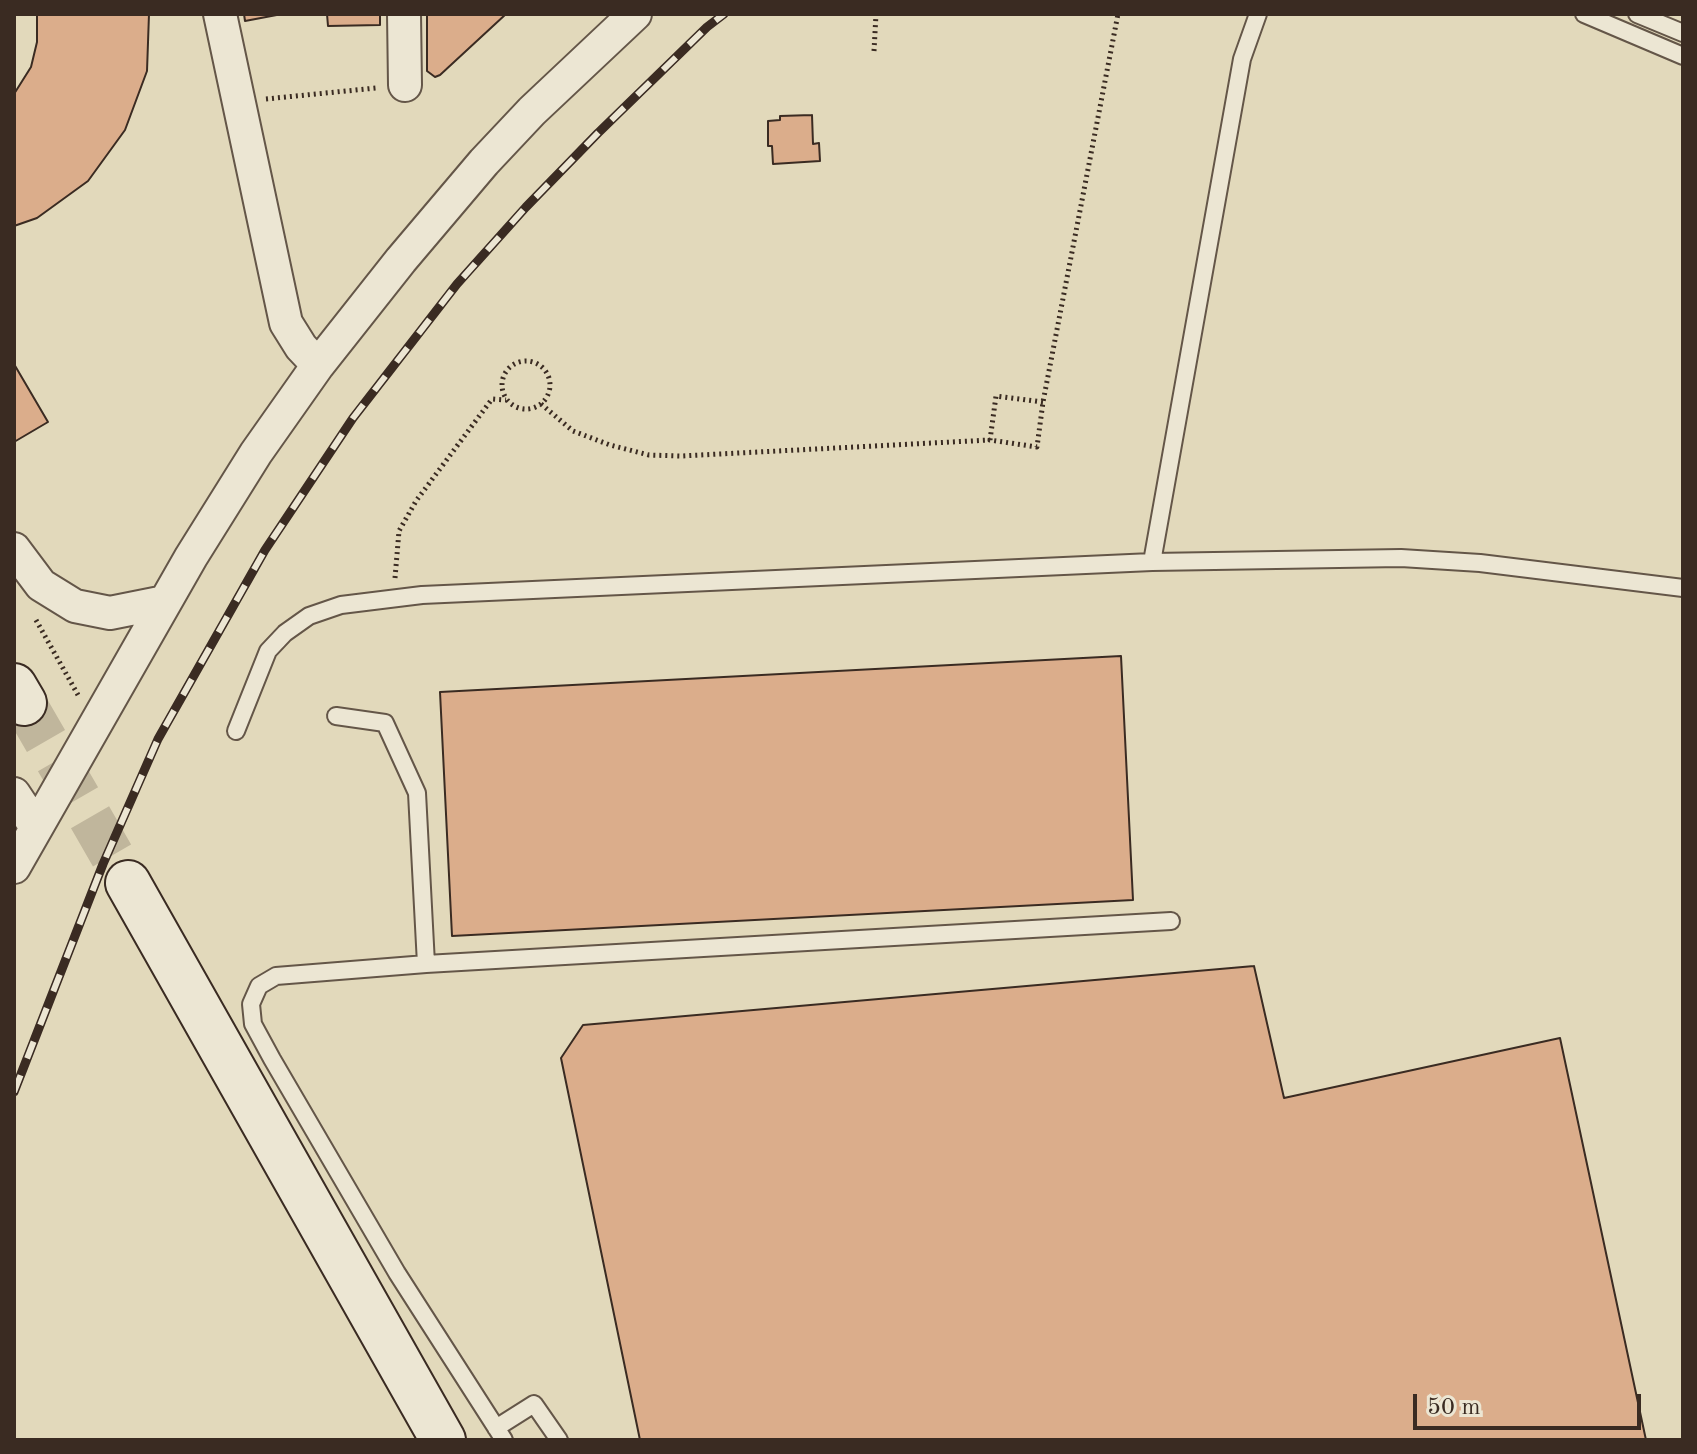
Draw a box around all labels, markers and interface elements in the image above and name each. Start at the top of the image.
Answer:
scale bar [1417,1378,1645,1428]
text: 50 m [1427,1396,1481,1420]

